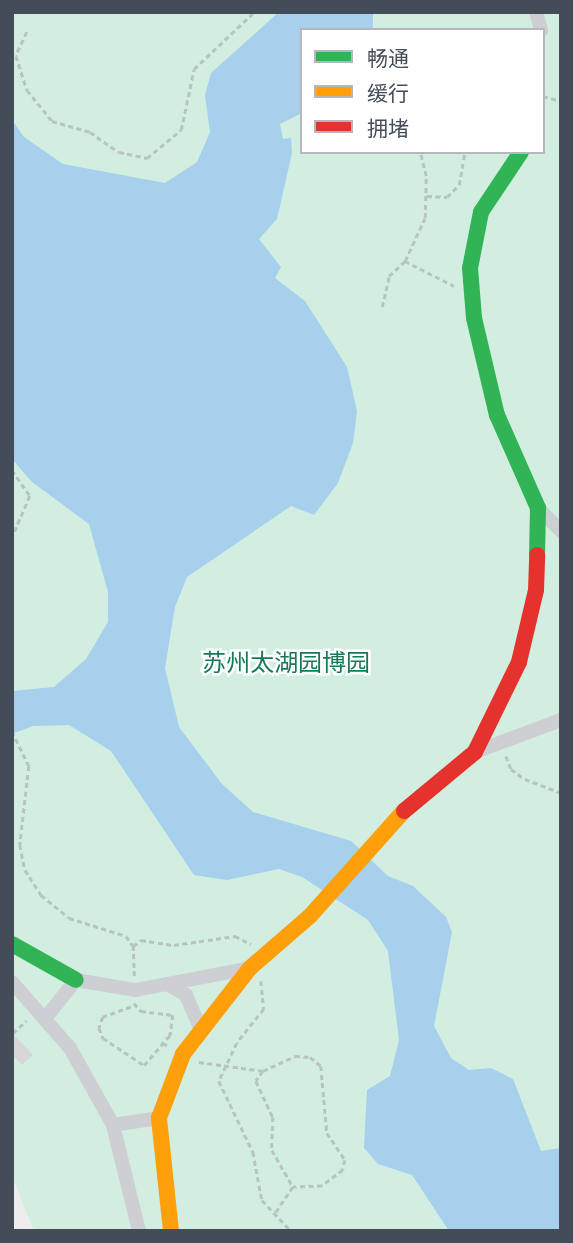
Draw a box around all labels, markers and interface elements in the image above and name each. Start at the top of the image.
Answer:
legend [300,28,545,154]
text: 畅通 [367,47,409,72]
text: 缓行 [367,82,409,107]
text: 拥堵 [367,117,409,142]
park label: 苏州太湖园博园 [202,650,370,678]

